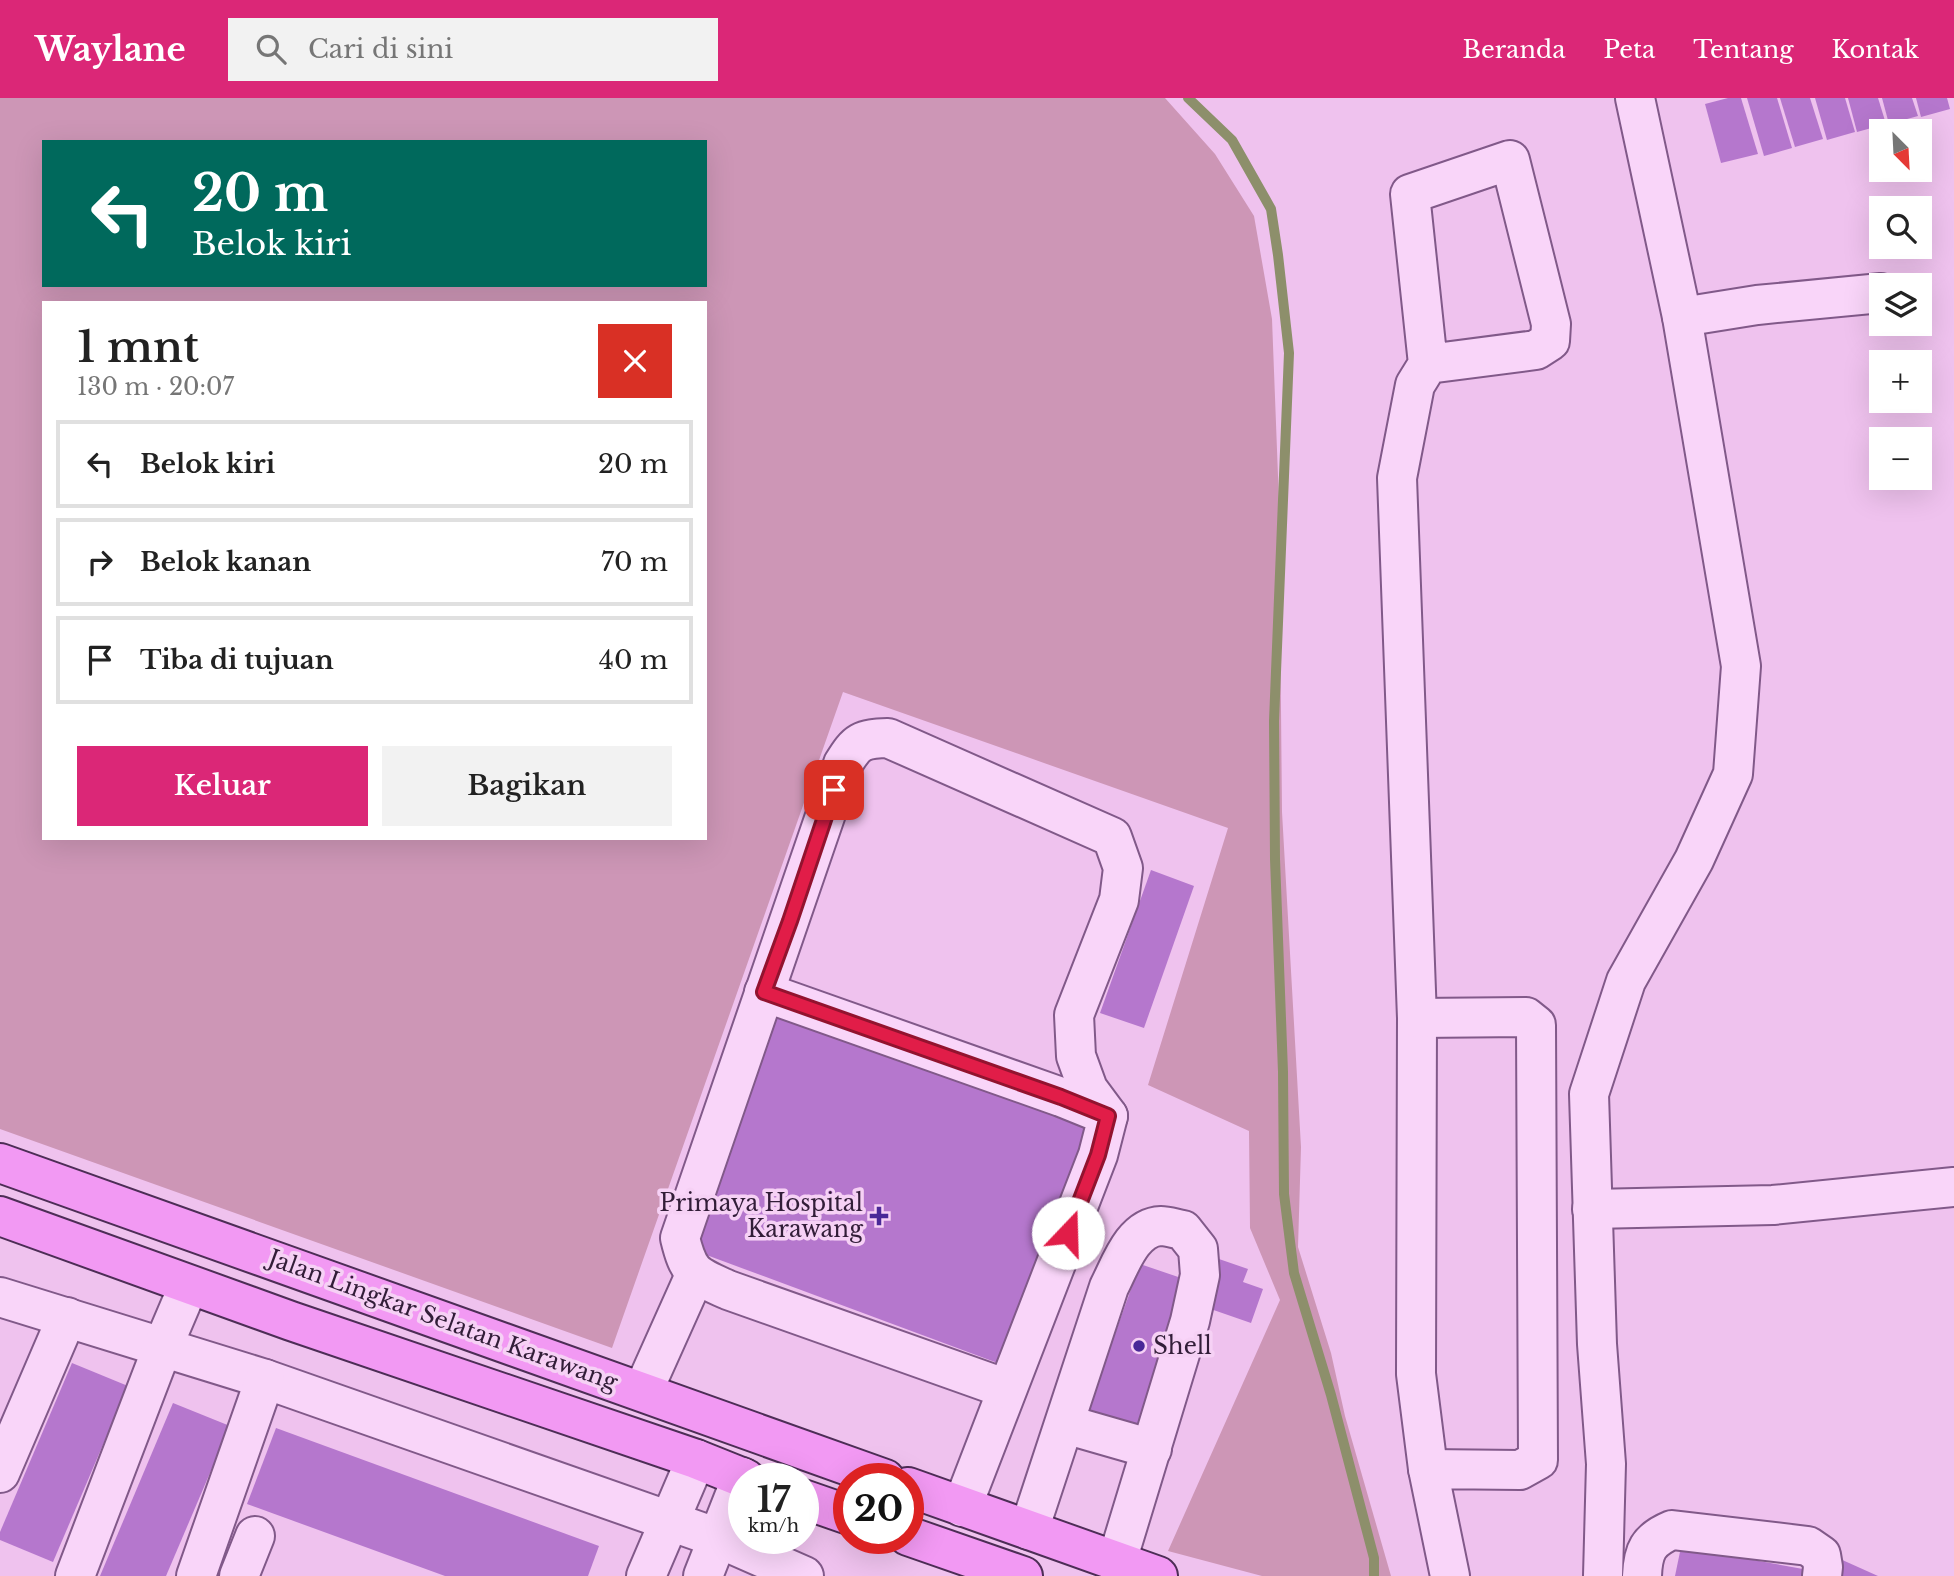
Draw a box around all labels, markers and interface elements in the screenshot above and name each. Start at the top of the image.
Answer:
search box [228,18,718,81]
text: Waylane [35,29,186,70]
icon: search [252,30,290,68]
text: Cari di sini [308,33,453,65]
text: Beranda [1463,35,1565,64]
text: Peta [1603,35,1655,64]
text: Tentang [1693,35,1794,64]
text: Kontak [1832,35,1919,64]
north arrow [1869,119,1932,182]
map controls [1869,119,1932,490]
text: 20 m [192,163,328,224]
icon: left [77,168,168,259]
button: search [1869,196,1932,259]
text: Belok kiri [192,224,351,264]
button: layers [1869,273,1932,336]
text: 1 mnt [77,321,199,373]
button: close [598,324,672,398]
button: + [1869,350,1932,413]
text: 130 m · 20:07 [77,373,234,401]
button: − [1869,427,1932,490]
icon: left [81,445,119,483]
text: Belok kiri [140,448,275,480]
text: 20 m [598,448,668,480]
icon: right [81,543,119,581]
text: Belok kanan [140,546,311,578]
text: 70 m [601,546,668,578]
icon: arrive [81,641,119,679]
text: Tiba di tujuan [140,644,334,676]
text: 40 m [599,644,668,676]
button: Keluar [77,746,368,826]
button: Bagikan [382,746,672,826]
pin [804,760,864,820]
icon: arrive [815,771,853,809]
place label: Primaya Hospital Karawang [659,1189,863,1243]
position arrow [1031,1196,1105,1270]
marker: Primaya Hospital Karawang [869,1206,889,1226]
street label: Jalan Lingkar Selatan Karawang [262,1243,622,1396]
place label: Shell [1153,1332,1212,1360]
marker: Shell [1131,1338,1147,1354]
speed limit sign: 20 [833,1463,924,1554]
text: 17 [757,1478,790,1521]
text: km/h [748,1515,799,1537]

